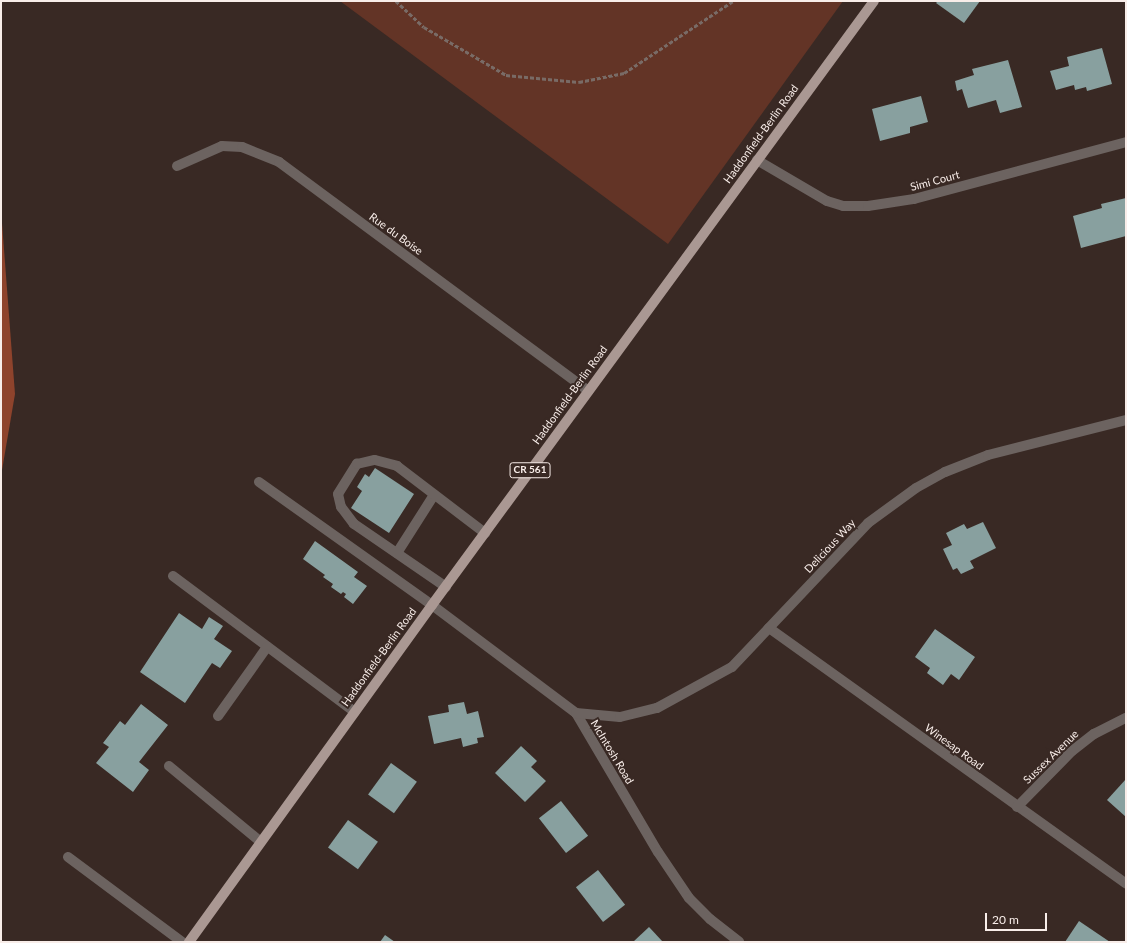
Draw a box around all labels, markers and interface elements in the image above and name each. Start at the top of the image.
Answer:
street label: Haddonfield-Berlin Road [721,82,801,186]
street label: Simi Court [909,168,961,194]
street label: Rue du Boise [367,210,425,258]
street label: Haddonfield-Berlin Road [530,343,610,447]
road number: CR 561 [509,462,551,478]
street label: Delicious Way [802,516,858,576]
street label: Haddonfield-Berlin Road [339,605,419,709]
street label: McIntosh Road [588,718,636,786]
street label: Winesap Road [922,721,986,773]
street label: Sussex Avenue [1021,727,1081,787]
scale bar [987,905,1049,931]
text: 20 m [992,912,1019,927]

